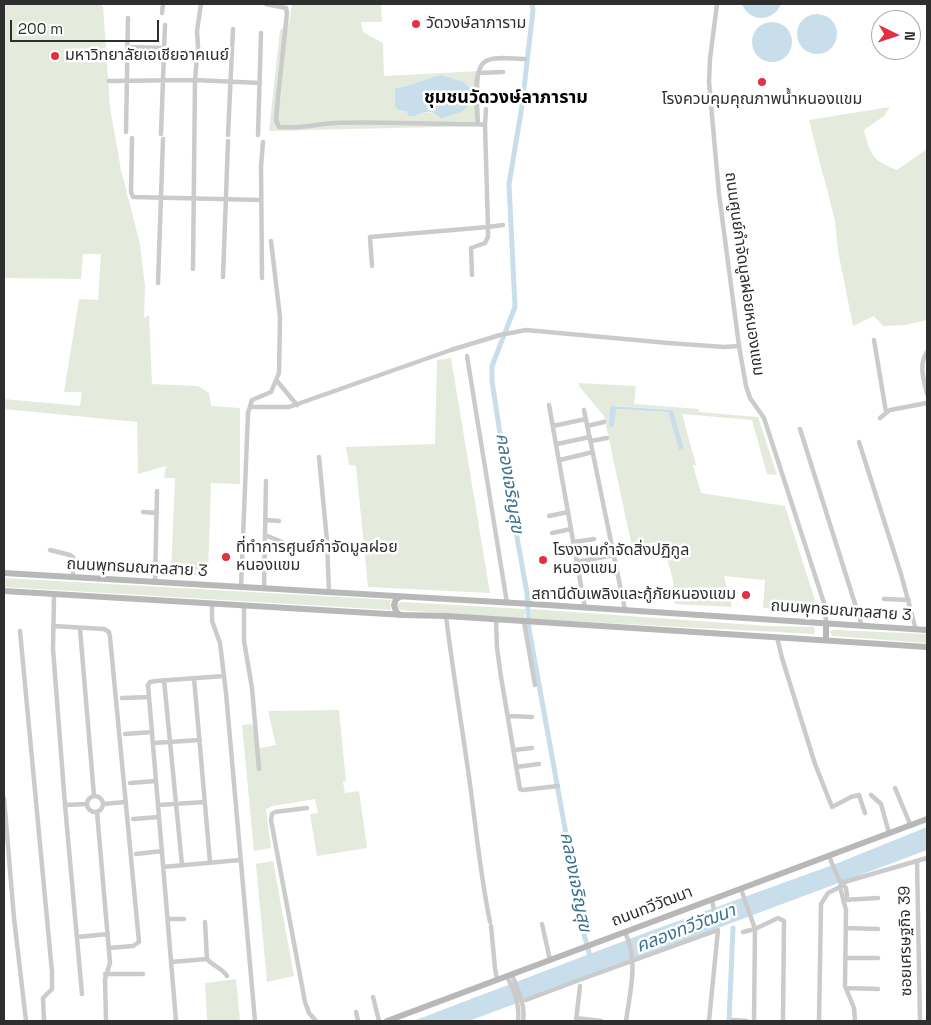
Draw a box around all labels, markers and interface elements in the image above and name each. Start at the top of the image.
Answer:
scale bar [12,10,161,42]
north arrow [871,10,921,60]
place label: วัดวงษ์ลาภาราม [426,14,526,34]
marker: วัดวงษ์ลาภาราม [410,18,422,30]
text: 200 m [18,19,63,38]
text: N [901,31,919,41]
place label: มหาวิทยาลัยเอเชียอาคเนย์ [65,46,229,66]
marker: มหาวิทยาลัยเอเชียอาคเนย์ [49,50,61,62]
marker: โรงควบคุมคุณภาพน้ำหนองแขม [756,76,768,88]
district label: ชุมชนวัดวงษ์ลาภาราม [424,87,588,109]
place label: โรงควบคุมคุณภาพน้ำหนองแขม [662,90,862,110]
street label: ถนนศูนย์กำจัดมูลฝอยหนองแขม [720,171,768,377]
water label: คลองเจริญสุข [490,431,528,535]
place label: ที่ทำการศูนย์กำจัดมูลฝอย หนองแขม [236,538,398,576]
place label: โรงงานกำจัดสิ่งปฏิกูล หนองแขม [553,541,689,579]
marker: ที่ทำการศูนย์กำจัดมูลฝอย หนองแขม [220,551,232,563]
marker: โรงงานกำจัดสิ่งปฏิกูล หนองแขม [537,554,549,566]
street label: ถนนพุทธมณฑลสาย 3 [66,555,208,581]
place label: สถานีดับเพลิงและกู้ภัยหนองแขม [531,585,736,605]
marker: สถานีดับเพลิงและกู้ภัยหนองแขม [740,589,752,601]
street label: ถนนพุทธมณฑลสาย 3 [770,596,912,626]
water label: คลองเจริญสุข [555,830,595,934]
street label: ถนนทวีวัฒนา [609,883,695,931]
street label: ซอยเศรษฐกิจ 39 [895,886,917,996]
water label: คลองทวีวัฒนา [633,900,739,958]

